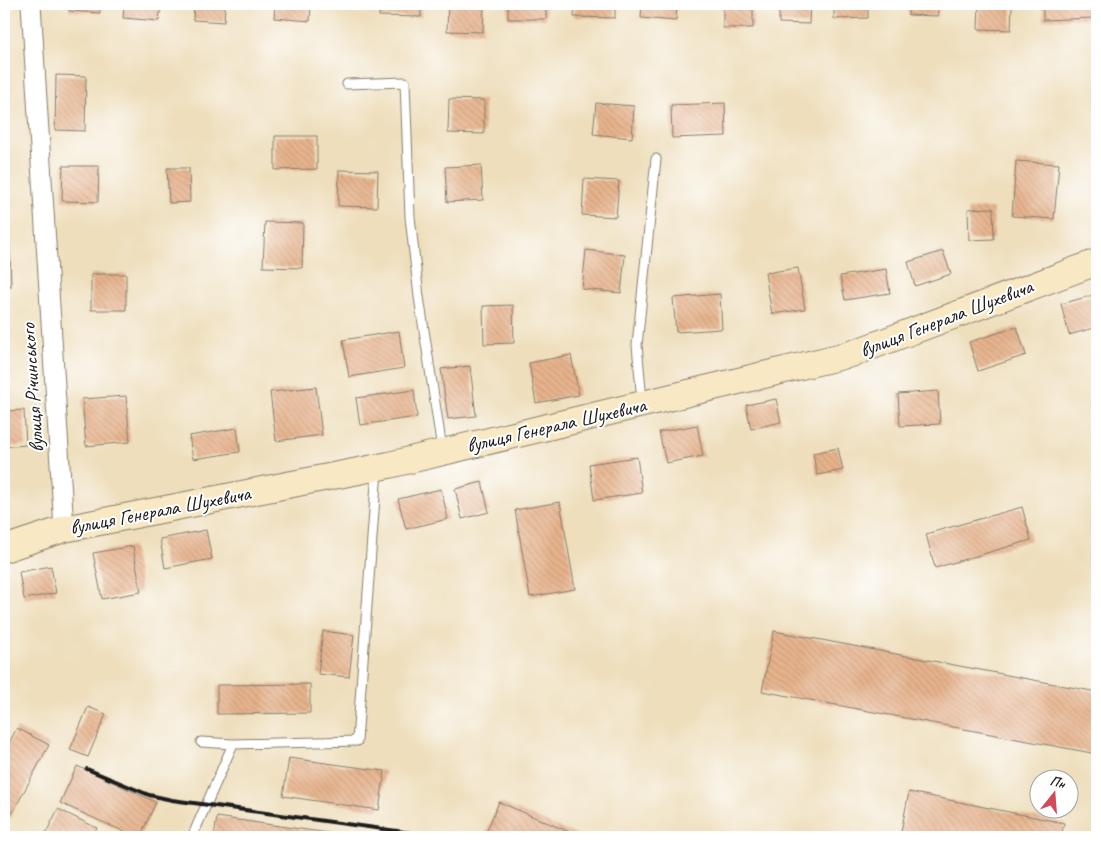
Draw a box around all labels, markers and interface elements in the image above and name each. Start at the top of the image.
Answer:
street label: вулиця Генерала Шухевича [856,272,1038,363]
street label: вулиця Річинського [14,321,49,453]
street label: вулиця Генерала Шухевича [464,391,650,458]
street label: вулиця Генерала Шухевича [68,479,254,540]
north arrow [1028,768,1078,818]
text: Пн [1048,772,1068,793]

